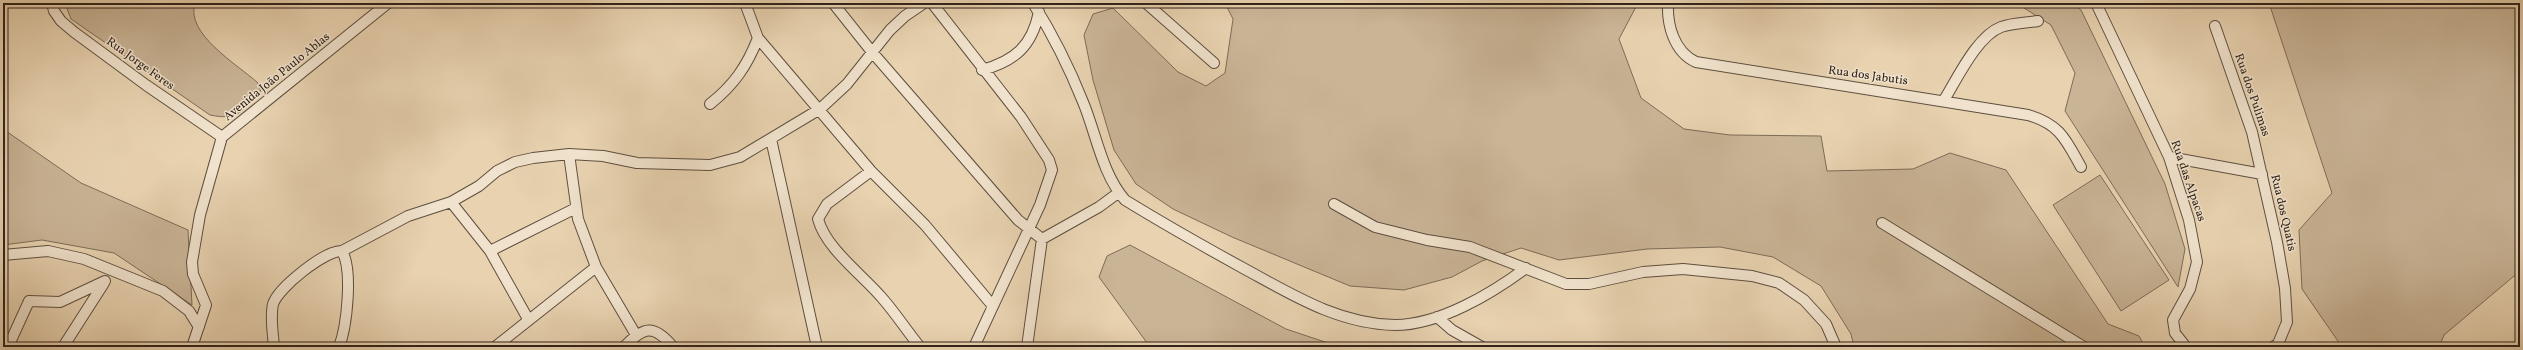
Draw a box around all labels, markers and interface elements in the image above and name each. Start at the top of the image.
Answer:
street label: Avenida João Paulo Ablas [221,29,333,125]
street label: Rua Jorge Feres [103,34,177,94]
street label: Rua dos Pulimas [2230,51,2274,139]
street label: Rua dos Jabutis [1827,62,1909,90]
street label: Rua das Alpacas [2167,138,2209,224]
street label: Rua dos Quatis [2266,173,2300,253]

